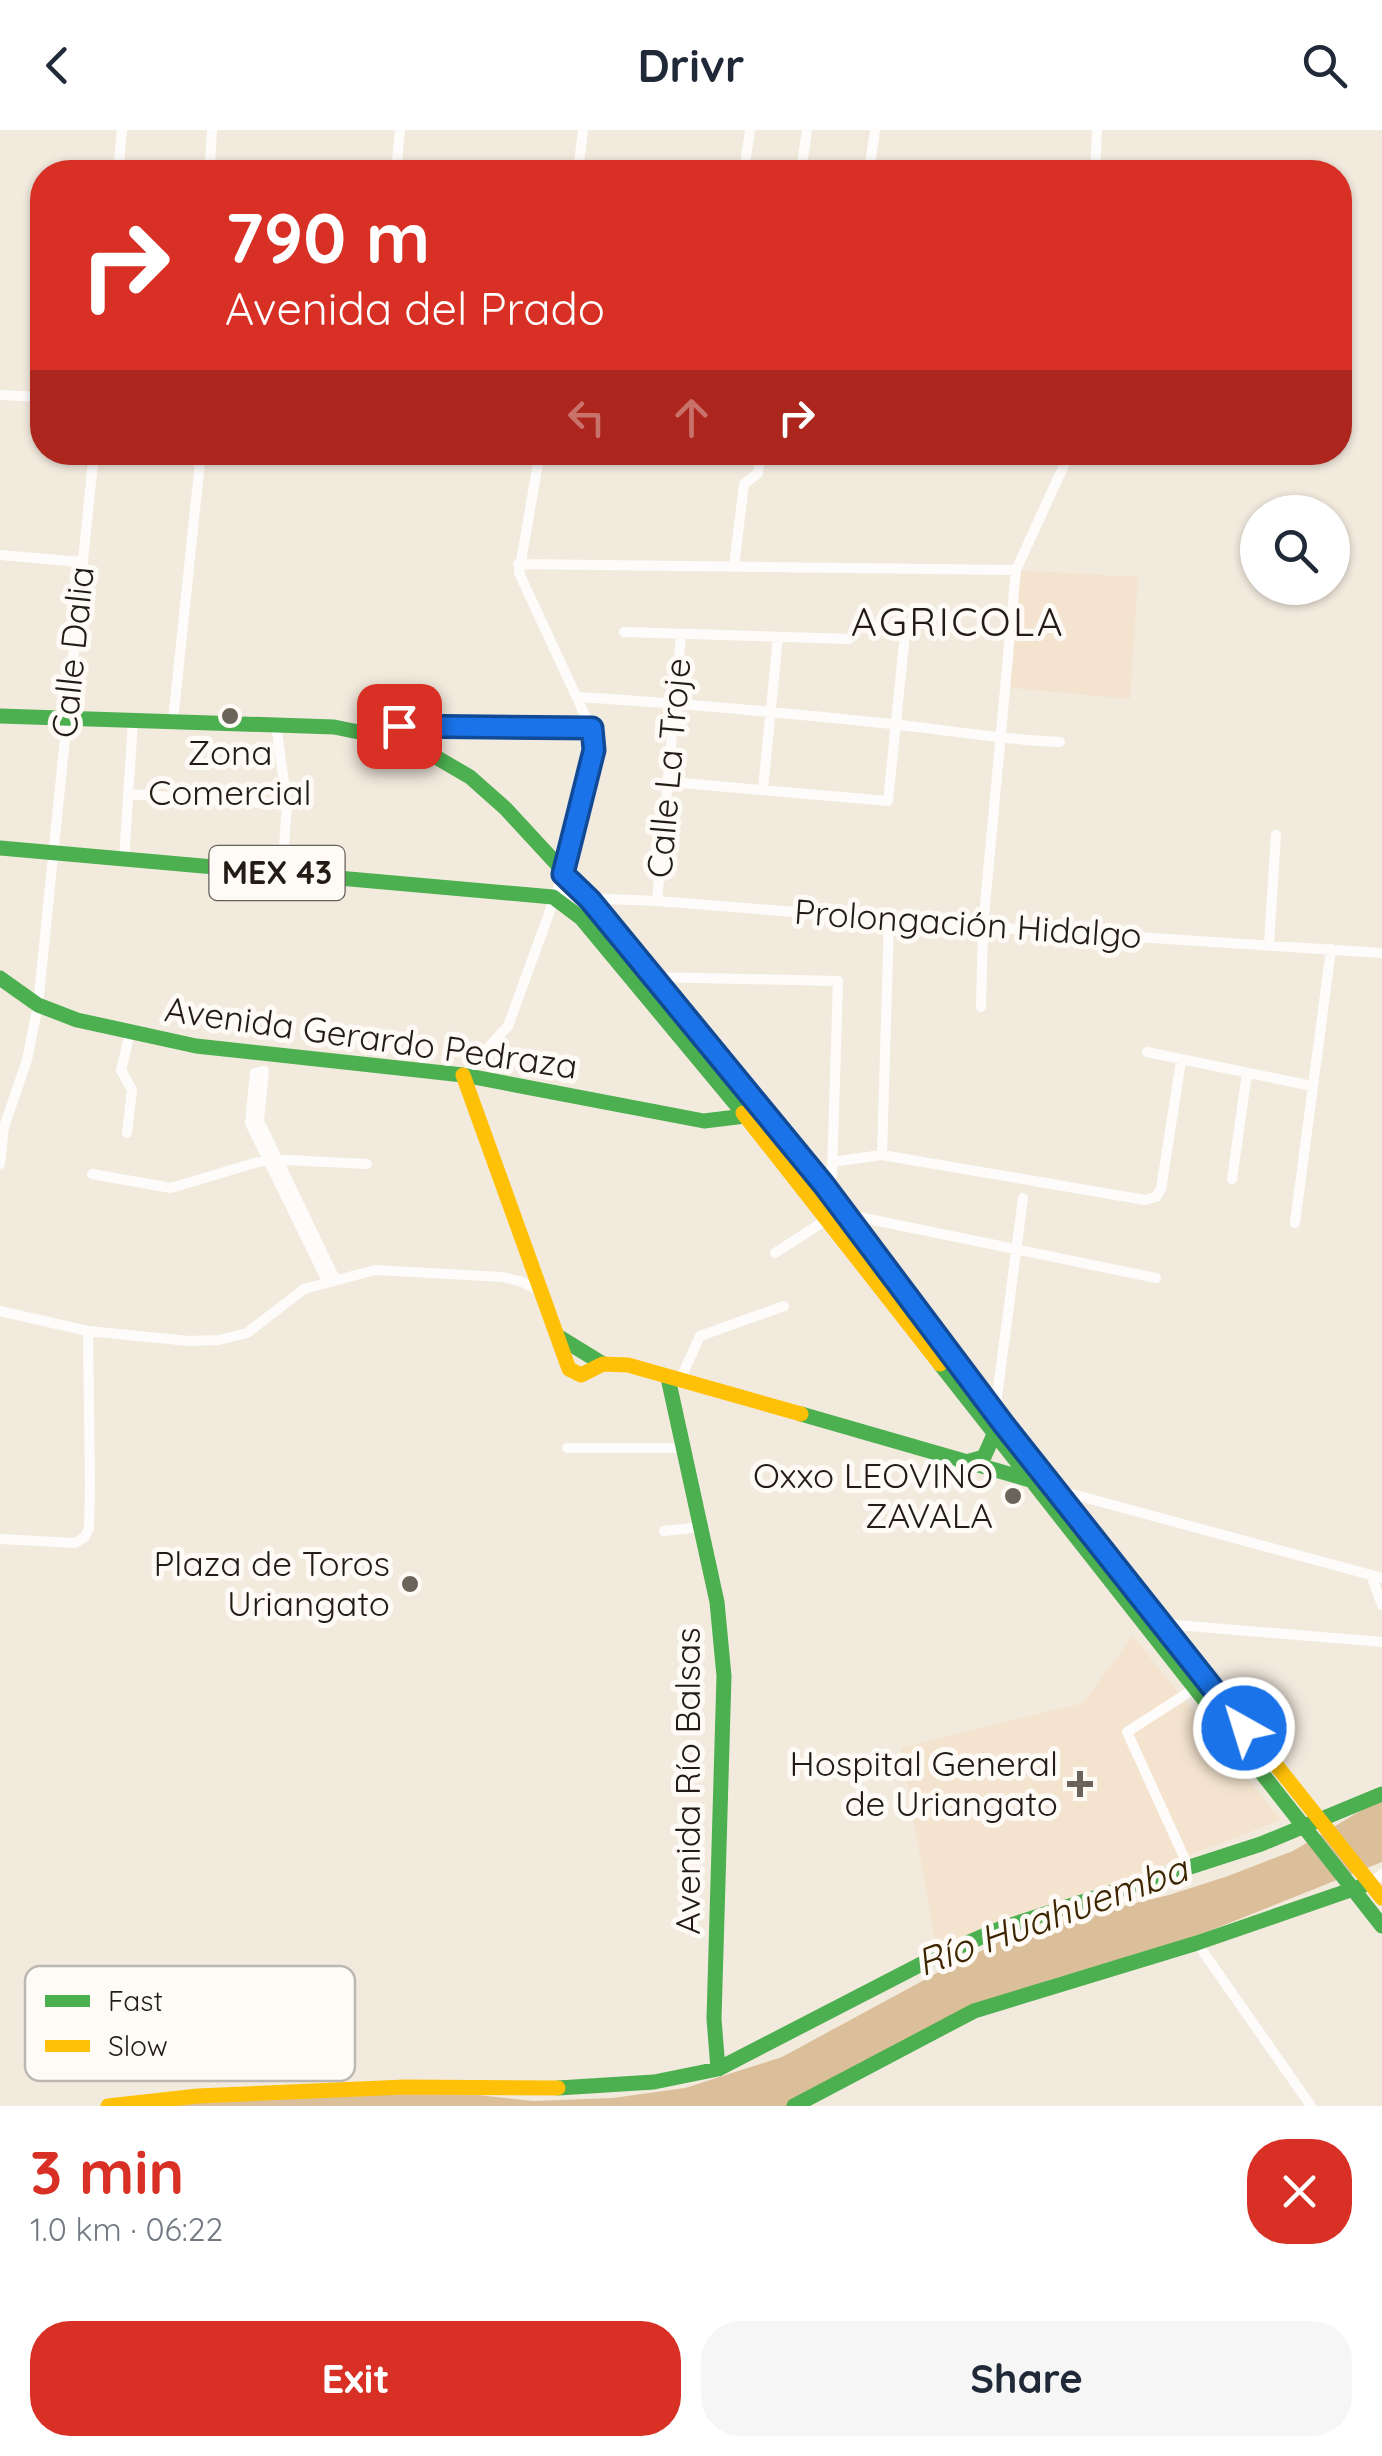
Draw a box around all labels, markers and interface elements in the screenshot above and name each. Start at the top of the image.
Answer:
text: Drivr [637,37,745,93]
icon: back [30,38,85,93]
icon: search [1297,38,1352,93]
text: 790 m [225,193,430,281]
icon: right [60,200,190,330]
text: Avenida del Prado [225,280,605,336]
icon: left [559,390,614,445]
icon: ahead [664,390,719,445]
icon: right [769,390,824,445]
map controls [1240,495,1350,605]
button: search [1240,495,1350,605]
street label: Calle Dalia [41,564,103,740]
district label: AGRICOLA [851,596,1065,646]
street label: Calle La Troje [636,656,700,880]
pin [357,684,442,769]
icon: arrive [372,699,427,754]
marker: Zona Comercial [219,705,241,727]
place label: Zona Comercial [148,730,312,814]
road number: MEX 43 [210,846,344,900]
street label: Prolongación Hidalgo [793,889,1143,957]
street label: Avenida Gerardo Pedraza [162,986,580,1088]
place label: Oxxo LEOVINO ZAVALA [753,1453,993,1537]
marker: Oxxo LEOVINO ZAVALA [1002,1485,1024,1507]
place label: Plaza de Toros Uriangato [153,1541,390,1625]
marker: Plaza de Toros Uriangato [399,1573,421,1595]
street label: Avenida Río Balsas [665,1627,709,1935]
position arrow [1192,1676,1296,1780]
place label: Hospital General de Uriangato [789,1741,1058,1825]
marker: Hospital General de Uriangato [1067,1771,1093,1797]
water label: Río Huahuemba [910,1843,1195,1986]
legend [25,1966,355,2081]
text: Fast [108,1983,163,2018]
text: Slow [108,2028,168,2063]
text: 3 min [30,2134,184,2209]
button: close [1247,2139,1352,2244]
text: 1.0 km · 06:22 [30,2209,223,2249]
button: Exit [30,2321,681,2436]
button: Share [701,2321,1352,2436]

